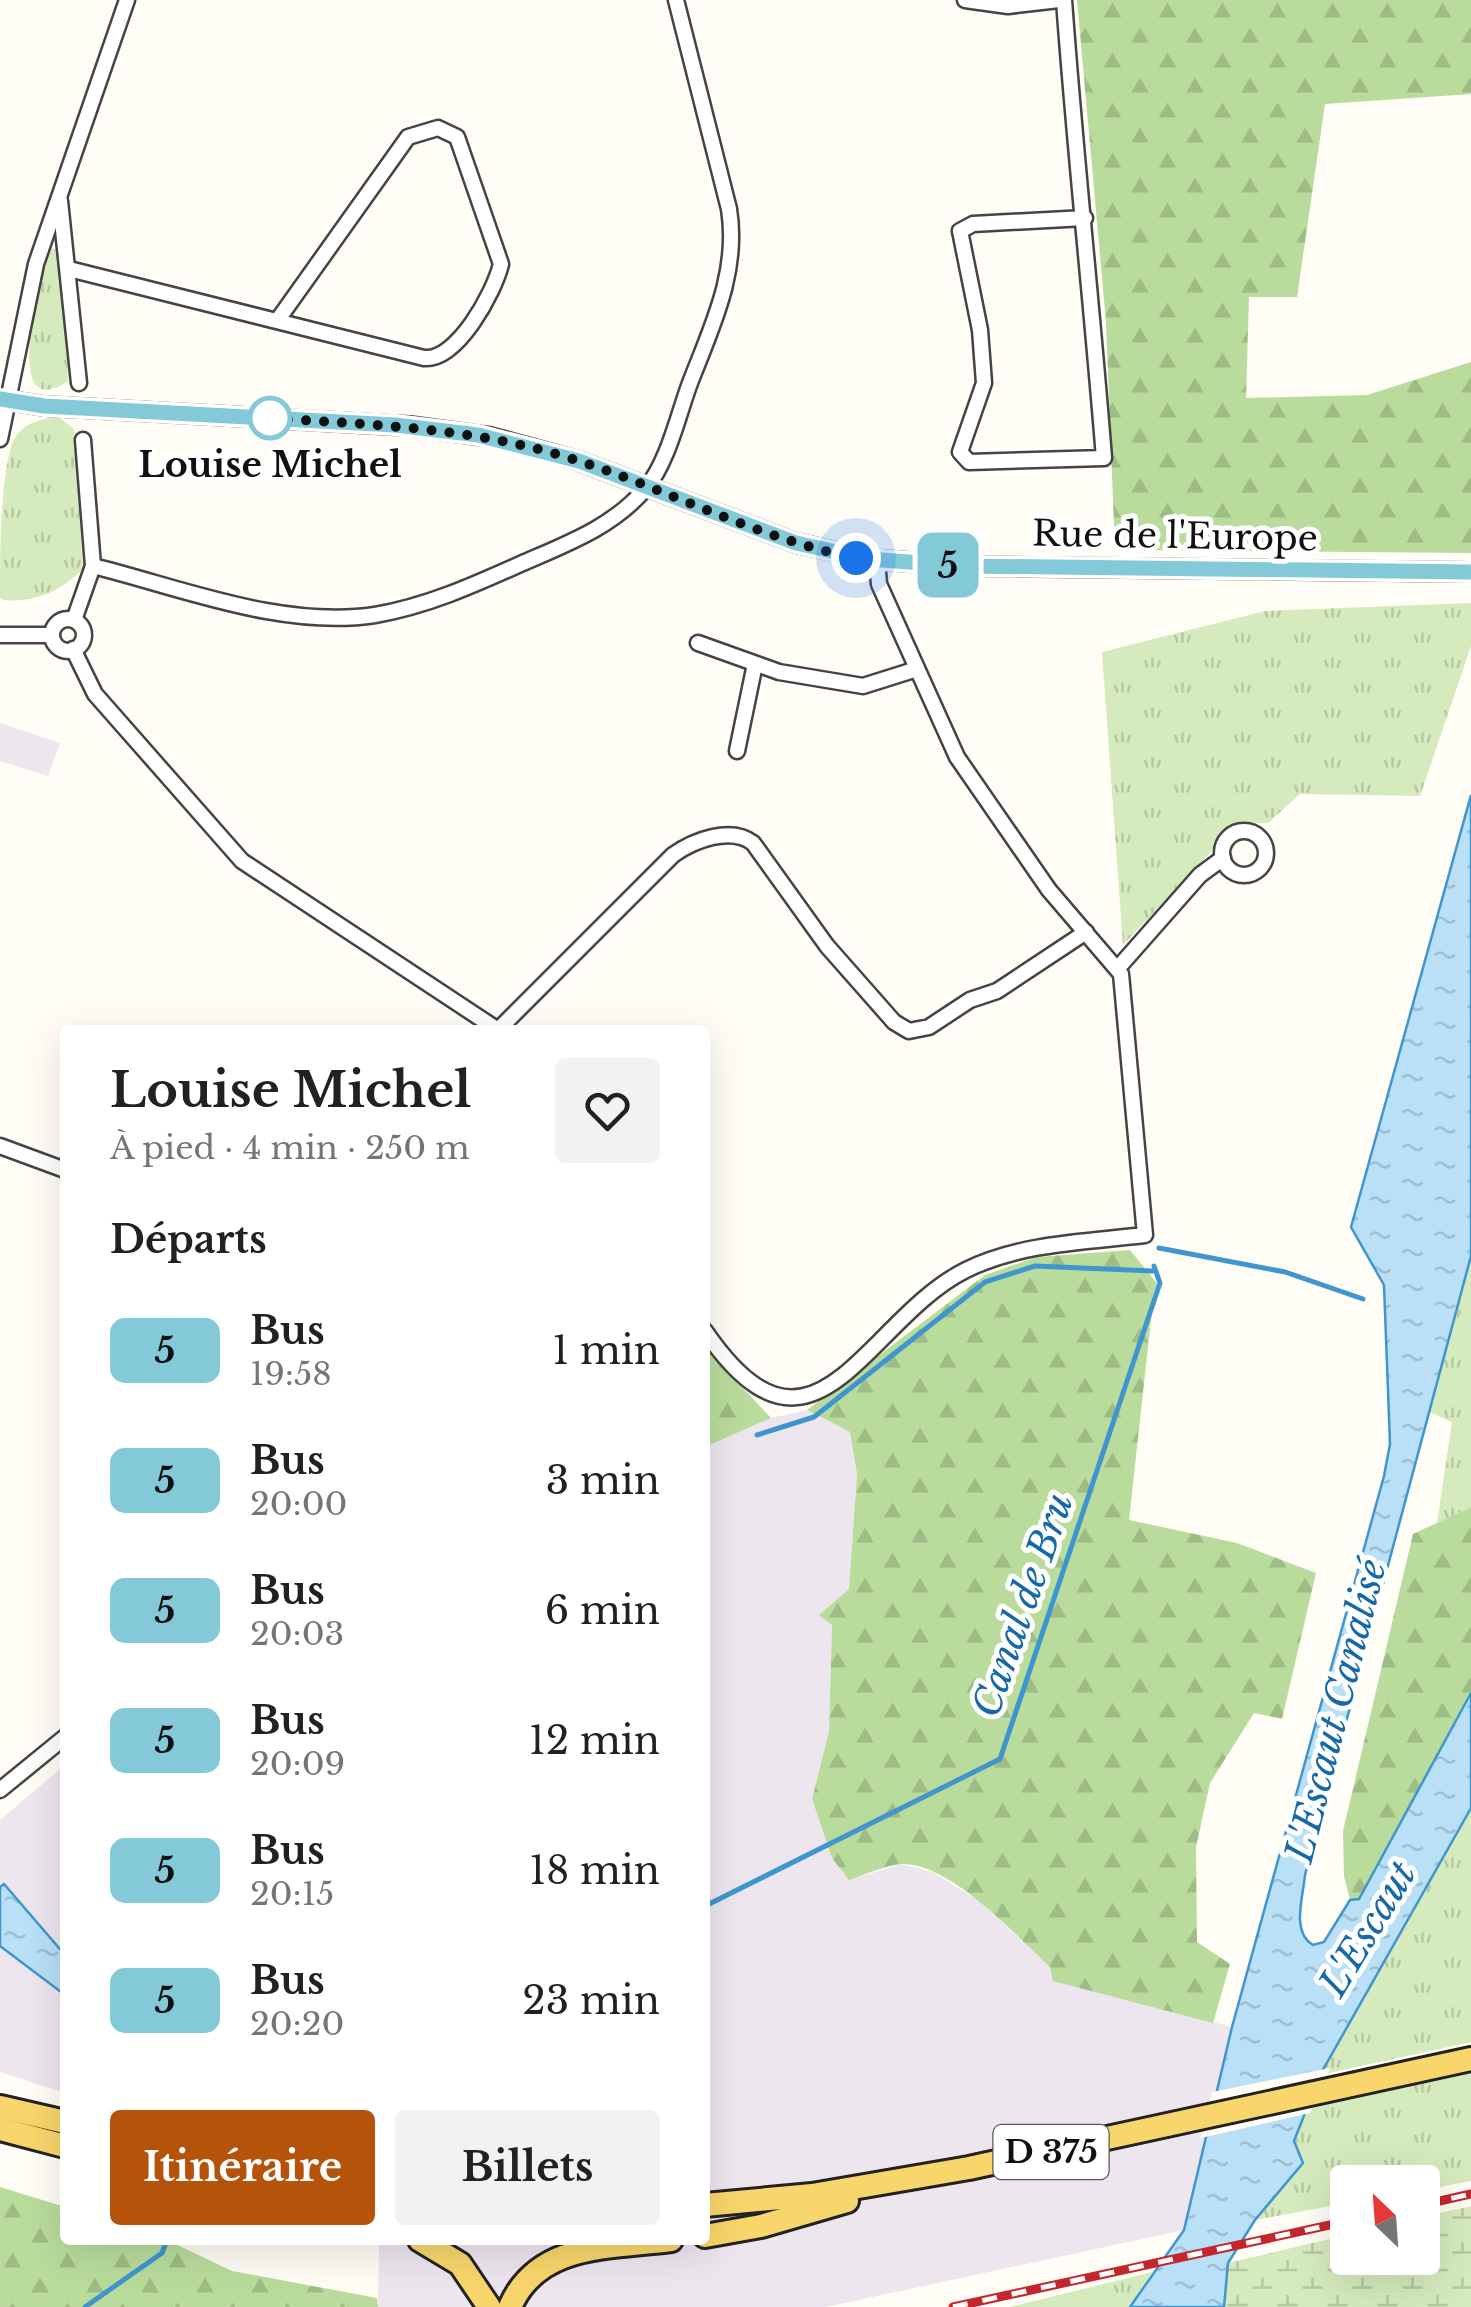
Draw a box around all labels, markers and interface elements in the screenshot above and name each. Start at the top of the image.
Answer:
marker: Louise Michel [249,397,291,439]
place label: Louise Michel [138,443,402,486]
street label: Rue de l'Europe [1032,512,1318,559]
line badge: 5 [916,532,980,598]
your location [831,533,881,583]
text: 5 [938,544,958,587]
button: heart [555,1058,660,1163]
text: Louise Michel [110,1060,471,1120]
text: À pied · 4 min · 250 m [110,1128,470,1168]
text: Départs [110,1216,267,1263]
text: Bus [250,1307,325,1354]
text: 1 min [552,1327,660,1374]
text: 5 [155,1329,175,1372]
text: 19:58 [250,1354,332,1394]
text: Bus [250,1437,325,1484]
text: 3 min [546,1457,660,1504]
text: 5 [155,1459,175,1502]
text: 20:00 [250,1484,347,1524]
water label: Canal de Bru [962,1487,1083,1723]
water label: L'Escaut Canalisé [1275,1552,1396,1868]
text: Bus [250,1567,325,1614]
text: 6 min [545,1587,660,1634]
text: 5 [155,1589,175,1632]
text: 20:03 [250,1614,344,1654]
text: Bus [250,1697,325,1744]
text: 12 min [529,1717,660,1764]
text: 5 [155,1719,175,1762]
text: 20:09 [250,1744,345,1784]
text: Bus [250,1827,325,1874]
text: 18 min [529,1847,660,1894]
text: 5 [155,1849,175,1892]
water label: L'Escaut [1309,1853,1426,2006]
text: 20:15 [250,1874,334,1914]
text: Bus [250,1957,325,2004]
text: 23 min [522,1977,660,2024]
text: 5 [155,1979,175,2022]
text: 20:20 [250,2004,344,2044]
button: Itinéraire [110,2110,375,2225]
button: Billets [395,2110,660,2225]
road number: D 375 [994,2125,1108,2179]
north arrow [1330,2165,1440,2275]
map controls [1330,2165,1440,2275]

